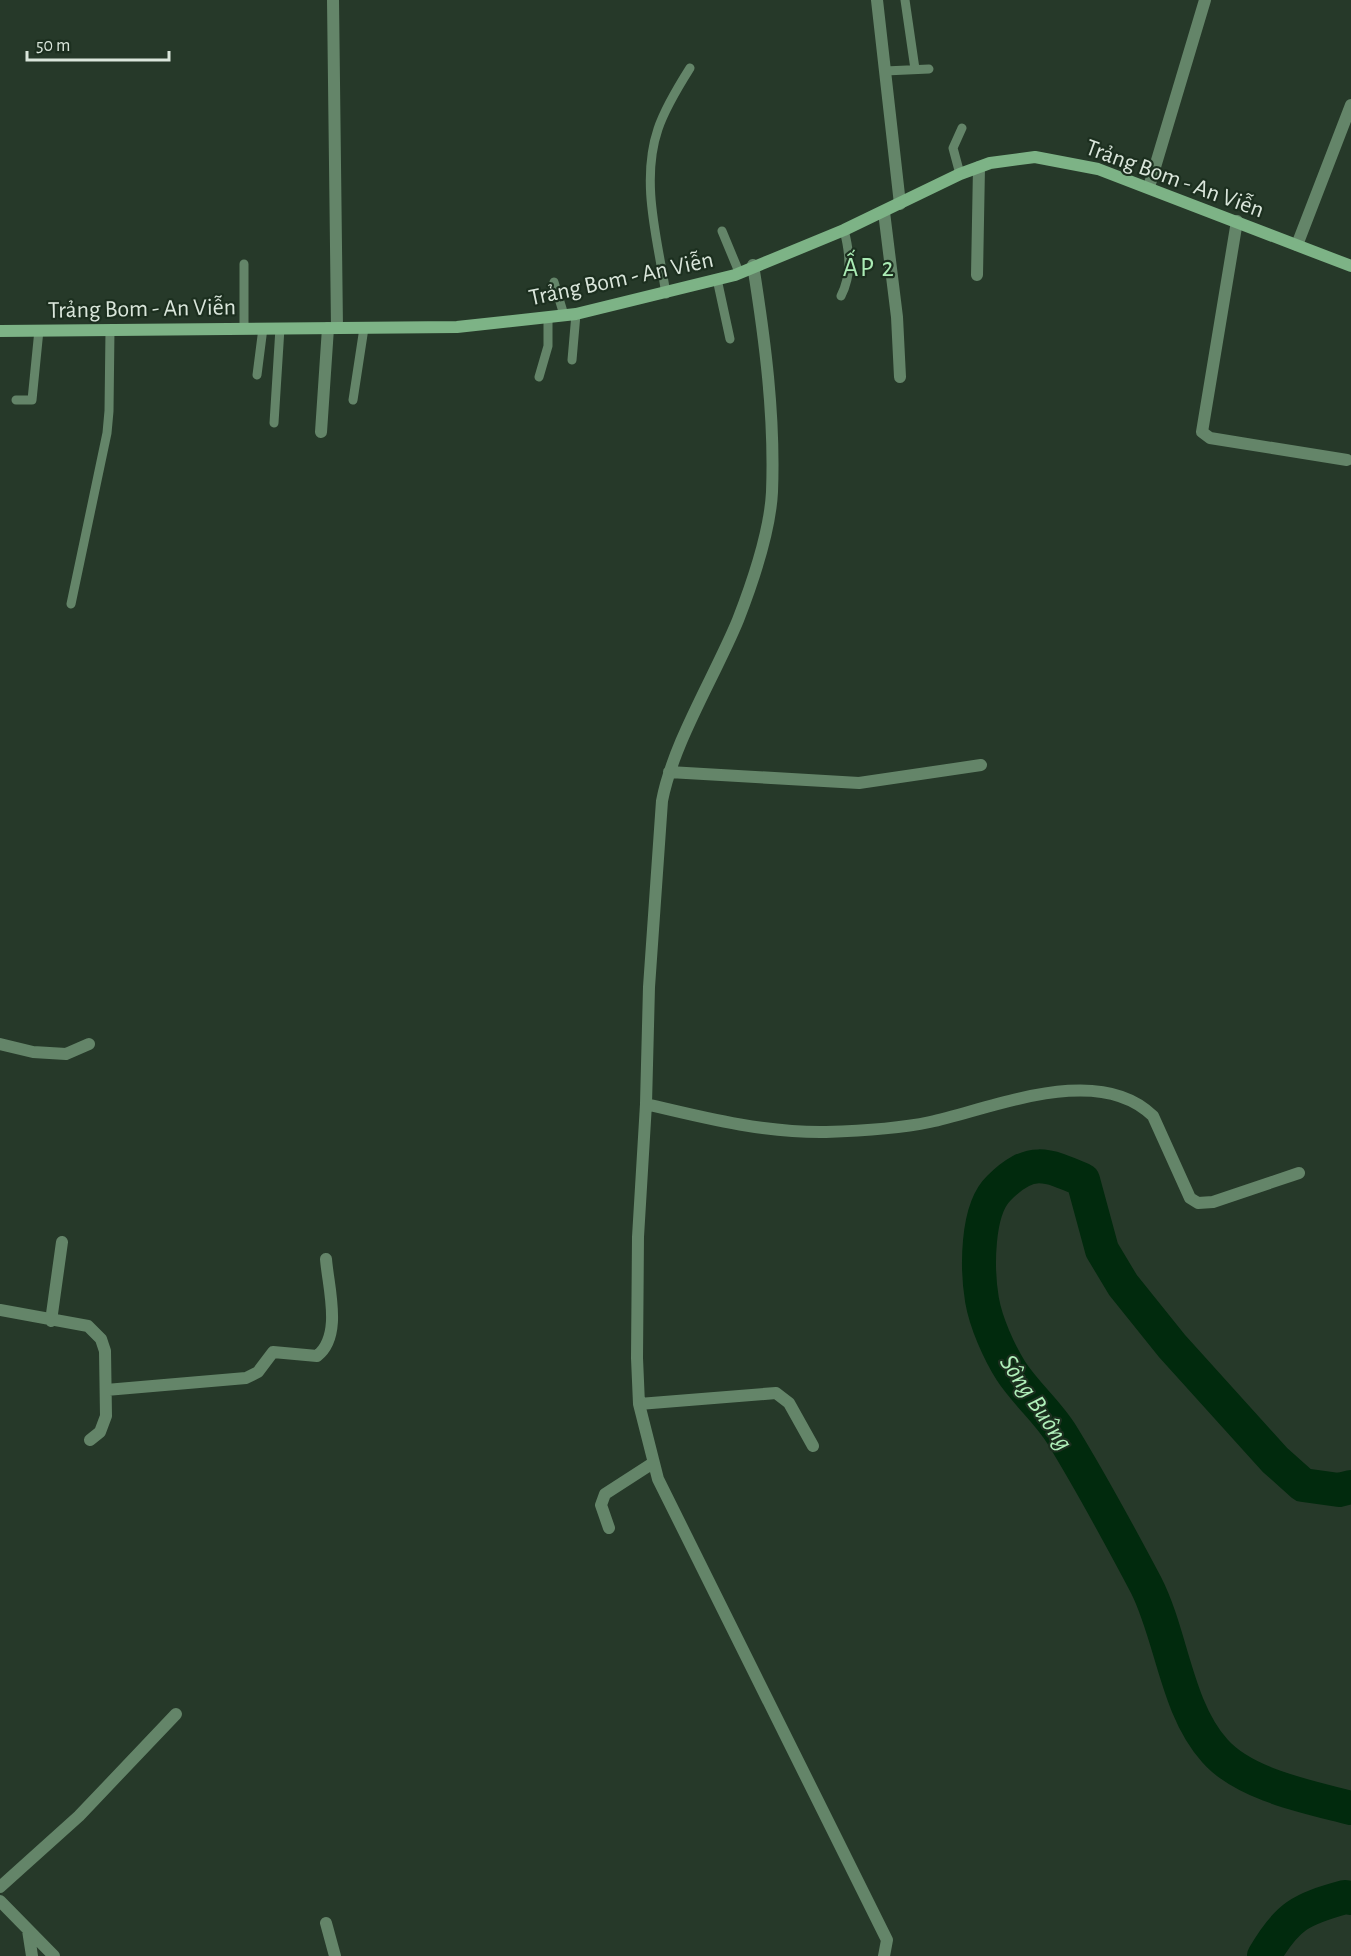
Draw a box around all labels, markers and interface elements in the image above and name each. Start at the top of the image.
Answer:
scale bar [27,24,170,62]
text: 50 m [36,37,70,55]
street label: Trảng Bom - An Viễn [1082,135,1267,222]
street label: Trảng Bom - An Viễn [527,247,716,310]
district label: ẤP 2 [843,249,895,281]
street label: Trảng Bom - An Viễn [48,294,236,323]
water label: Sông Buông [995,1350,1077,1455]

